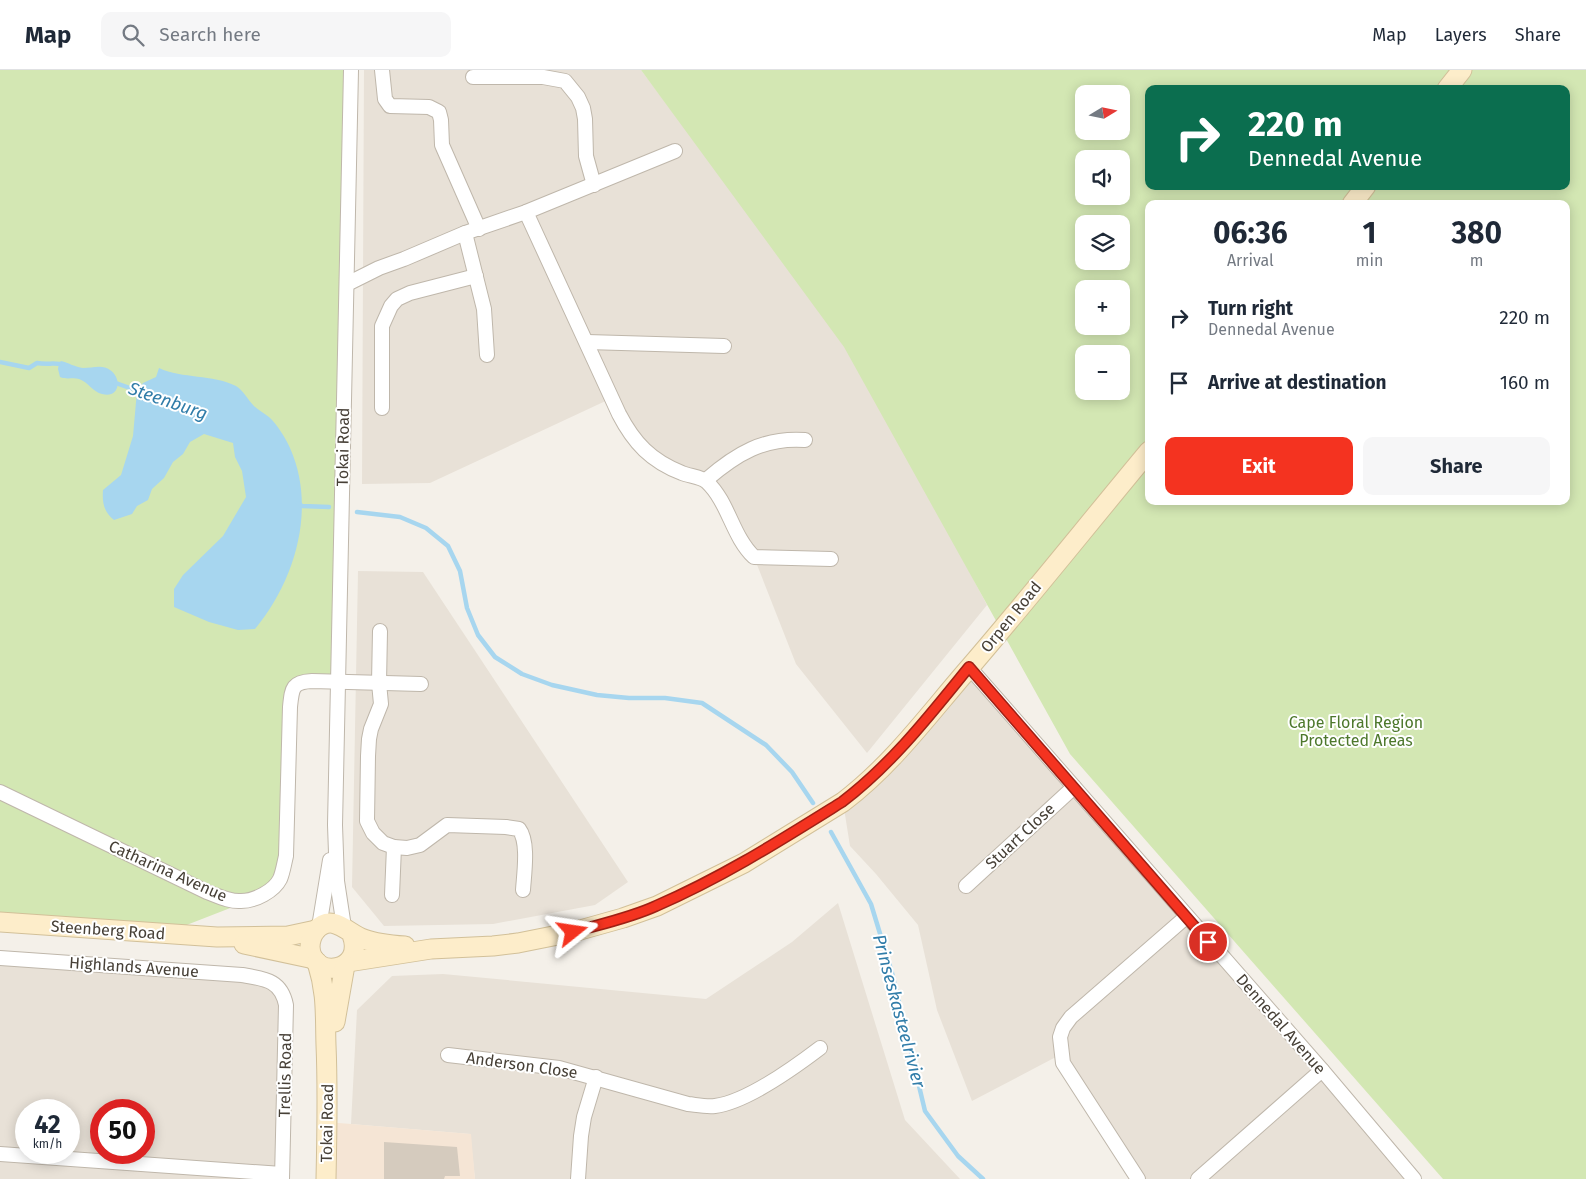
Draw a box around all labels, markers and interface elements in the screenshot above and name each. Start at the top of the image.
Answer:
search box [101,12,451,57]
text: Map [25,21,71,49]
icon: search [119,21,147,49]
text: Search here [159,23,261,46]
text: Map [1372,24,1407,46]
text: Layers [1435,24,1487,46]
text: Share [1515,24,1561,46]
north arrow [1075,85,1130,140]
map controls [1075,85,1130,400]
text: 220 m [1248,103,1343,145]
icon: right [1165,105,1230,170]
text: Dennedal Avenue [1248,145,1422,172]
button: sound [1075,150,1130,205]
button: layers [1075,215,1130,270]
text: 06:36 [1213,215,1288,251]
text: 1 [1363,215,1377,251]
text: 380 [1451,215,1502,251]
text: Arrival [1227,251,1274,270]
text: min [1356,251,1383,270]
text: m [1470,251,1484,270]
button: + [1075,280,1130,335]
text: Turn right [1208,297,1293,320]
icon: right [1165,304,1193,332]
text: 220 m [1499,306,1550,329]
text: Dennedal Avenue [1208,320,1335,339]
button: − [1075,345,1130,400]
icon: arrive [1165,369,1193,397]
text: Arrive at destination [1208,371,1387,394]
text: 160 m [1500,371,1550,394]
water label: Steenburg [125,377,210,425]
street label: Tokai Road [333,407,353,487]
button: Exit [1165,437,1353,495]
button: Share [1363,437,1550,495]
street label: Orpen Road [977,578,1045,656]
park label: Cape Floral Region Protected Areas [1289,713,1423,750]
street label: Stuart Close [981,799,1059,873]
street label: Catharina Avenue [106,836,230,906]
position arrow [546,905,598,957]
street label: Steenberg Road [50,917,166,943]
pin [1187,921,1229,963]
icon: arrive [1194,928,1222,956]
water label: Prinseskasteelrivier [868,932,930,1091]
street label: Highlands Avenue [68,953,200,981]
street label: Dennedal Avenue [1232,970,1330,1078]
street label: Trellis Road [275,1032,295,1118]
street label: Anderson Close [465,1048,579,1082]
street label: Tokai Road [317,1083,337,1163]
speed limit sign: 50 [90,1099,155,1164]
text: 42 [34,1110,61,1140]
text: km/h [33,1137,62,1151]

